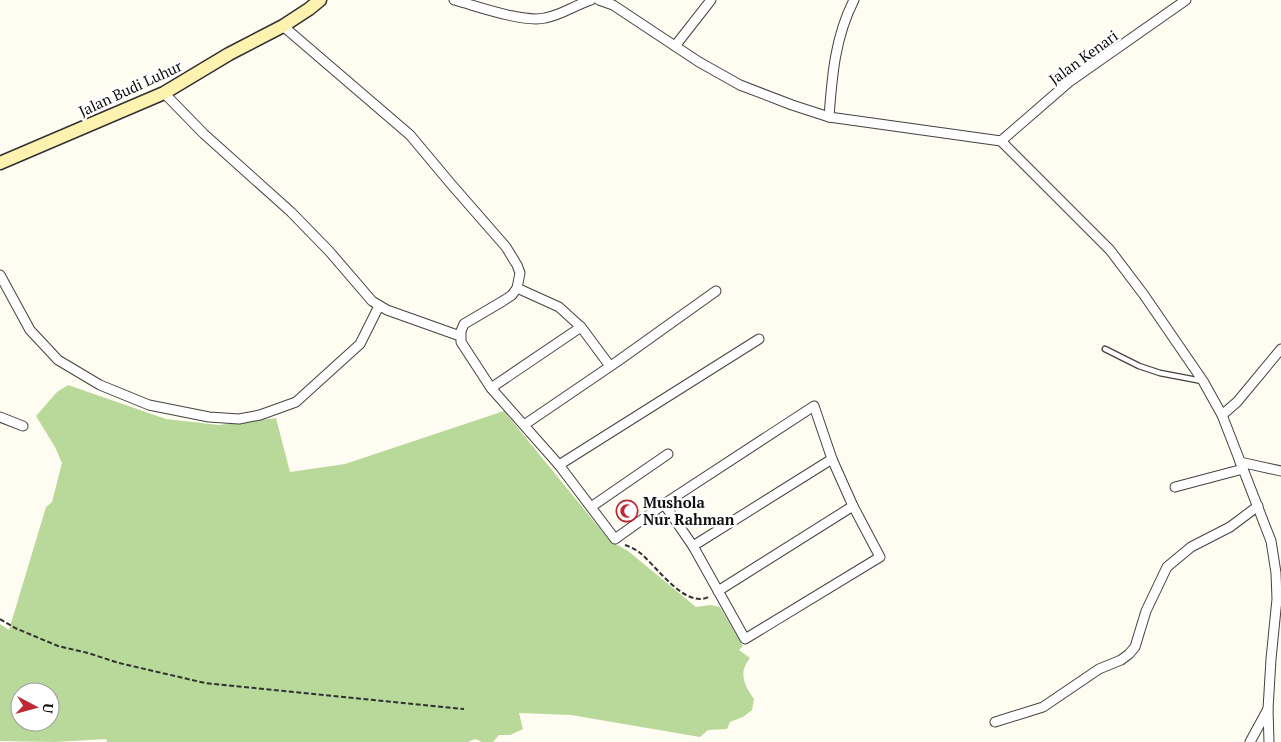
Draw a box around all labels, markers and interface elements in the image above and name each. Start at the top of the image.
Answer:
street label: Jalan Kenari [1045,25,1121,89]
street label: Jalan Budi Luhur [75,55,185,121]
place label: Mushola Nur Rahman [643,492,735,529]
mosque icon: Mushola Nur Rahman [615,499,639,523]
north arrow [10,682,60,732]
text: U [38,702,58,714]

